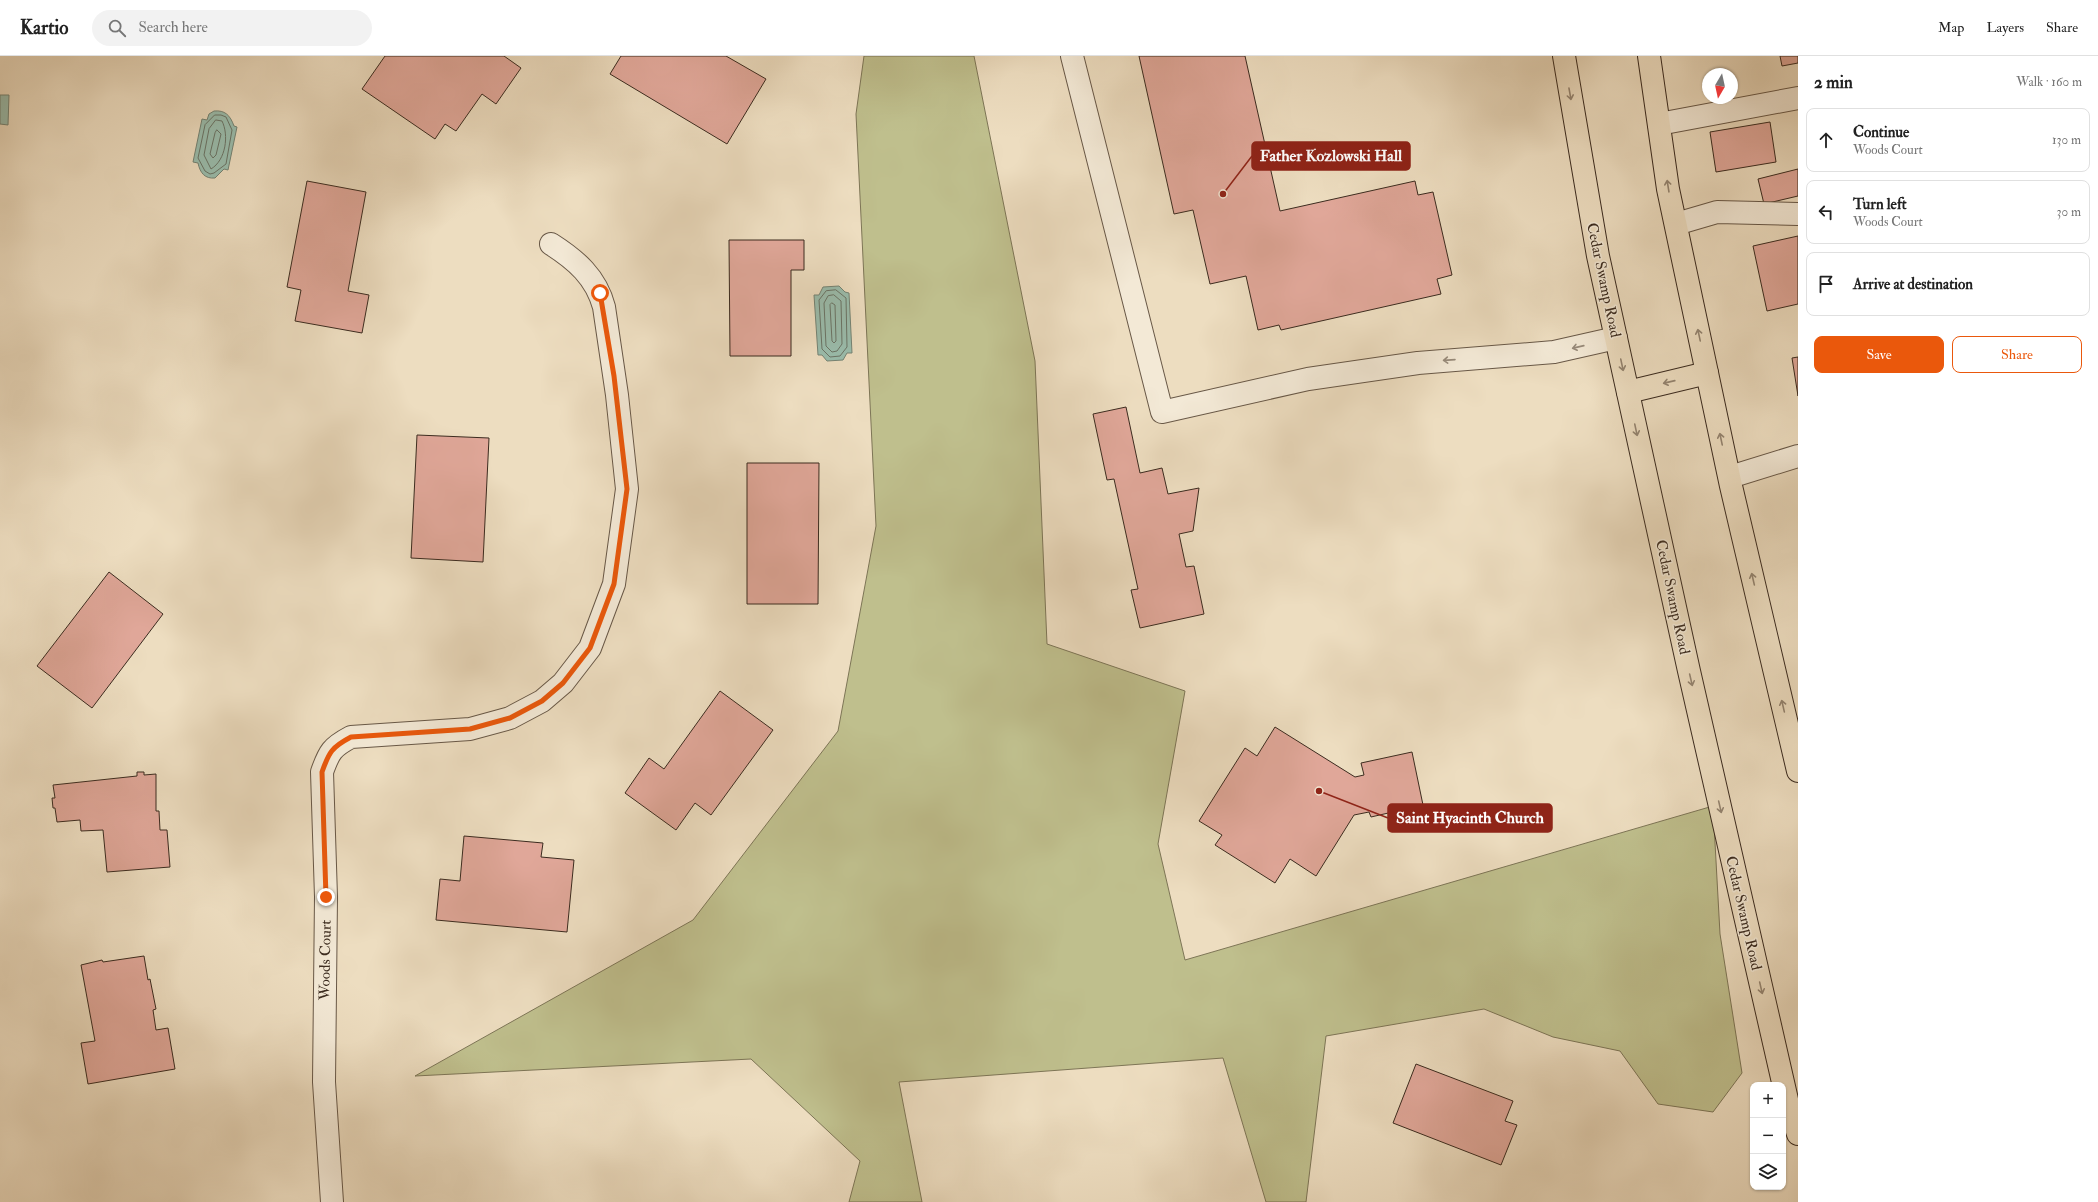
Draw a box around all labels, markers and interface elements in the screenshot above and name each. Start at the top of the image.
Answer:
search box [92,10,372,46]
text: Kartio [20,16,68,40]
icon: search [106,17,128,39]
text: Search here [138,18,208,37]
text: Map [1938,19,1964,36]
text: Layers [1986,19,2024,36]
text: Share [2046,19,2078,36]
north arrow [1702,68,1738,104]
text: 2 min [1814,72,1853,93]
text: Walk · 160 m [2016,74,2082,90]
one-way arrow [1567,88,1575,101]
text: Continue [1853,123,1909,142]
icon: ahead [1815,129,1837,151]
text: 130 m [2052,132,2081,148]
callout: Father Kozlowski Hall [1252,142,1410,170]
text: Woods Court [1853,142,1923,158]
text: Father Kozlowski Hall [1260,146,1403,166]
one-way arrow [1664,180,1672,193]
text: Turn left [1853,195,1907,214]
icon: left [1815,201,1837,223]
text: 30 m [2057,204,2081,220]
text: Woods Court [1853,214,1923,230]
street label: Cedar Swamp Road [1581,221,1625,340]
icon: arrive [1815,273,1837,295]
text: Arrive at destination [1853,275,1973,294]
route start [591,284,609,302]
one-way arrow [1695,329,1703,342]
button: Save [1814,336,1944,373]
button: Share [1952,336,2082,373]
one-way arrow [1572,343,1585,351]
one-way arrow [1443,357,1456,364]
one-way arrow [1619,358,1627,371]
one-way arrow [1663,379,1676,387]
one-way arrow [1633,423,1641,436]
one-way arrow [1717,433,1725,446]
street label: Cedar Swamp Road [1650,538,1694,657]
one-way arrow [1749,573,1757,586]
one-way arrow [1688,673,1696,686]
one-way arrow [1778,700,1786,713]
one-way arrow [1717,800,1724,813]
callout: Saint Hyacinth Church [1388,804,1552,832]
text: Saint Hyacinth Church [1396,808,1544,829]
street label: Cedar Swamp Road [1720,854,1766,973]
route end [317,888,335,906]
street label: Woods Court [315,919,336,1001]
one-way arrow [1758,982,1766,995]
map controls [1750,1082,1786,1190]
button: + [1750,1082,1786,1118]
button: − [1750,1118,1786,1154]
button: layers [1750,1154,1786,1190]

